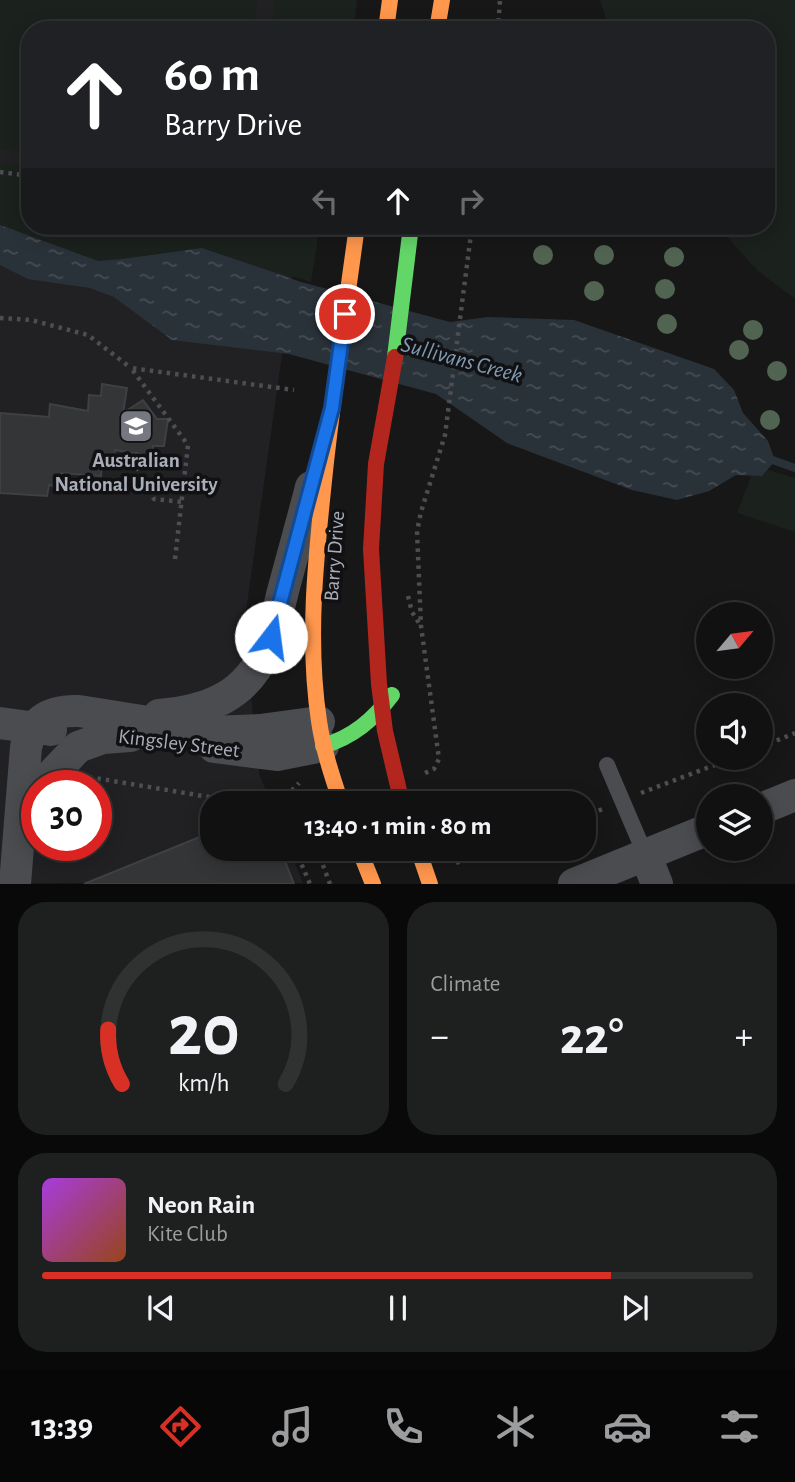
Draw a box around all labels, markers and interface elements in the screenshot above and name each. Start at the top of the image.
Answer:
icon: ahead [49,49,140,140]
text: 60 m [164,51,260,100]
text: Barry Drive [164,109,302,141]
icon: left [306,182,344,220]
icon: ahead [379,182,417,220]
icon: right [452,182,490,220]
pin [315,284,375,344]
icon: arrive [326,295,364,333]
water label: Sullivans Creek [398,333,525,388]
school or university icon: Australian National University [117,407,155,445]
place label: Australian National University [54,450,218,495]
street label: Barry Drive [321,510,348,602]
position arrow [234,600,308,674]
north arrow [696,602,774,679]
map controls [696,602,773,861]
button: sound [696,693,773,770]
street label: Kingsley Street [117,726,241,761]
speed limit sign: 30 [21,770,112,861]
button: layers [696,784,773,861]
text: 13:40 · 1 min · 80 m [305,813,491,839]
text: Climate [431,973,500,996]
text: 20 [167,997,239,1070]
text: 22° [560,1011,624,1063]
text: − [431,1018,449,1056]
text: + [735,1018,753,1056]
text: km/h [177,1071,229,1096]
text: Neon Rain [147,1192,255,1218]
text: Kite Club [147,1223,228,1246]
icon: previous [142,1289,180,1327]
icon: pause [379,1289,417,1327]
icon: next [616,1289,654,1327]
icon: directions [156,1402,205,1451]
icon: music [268,1402,317,1451]
icon: phone [379,1402,428,1451]
icon: climate [491,1402,540,1451]
icon: car [603,1402,652,1451]
icon: filters [715,1402,764,1451]
text: 13:39 [31,1410,93,1442]

